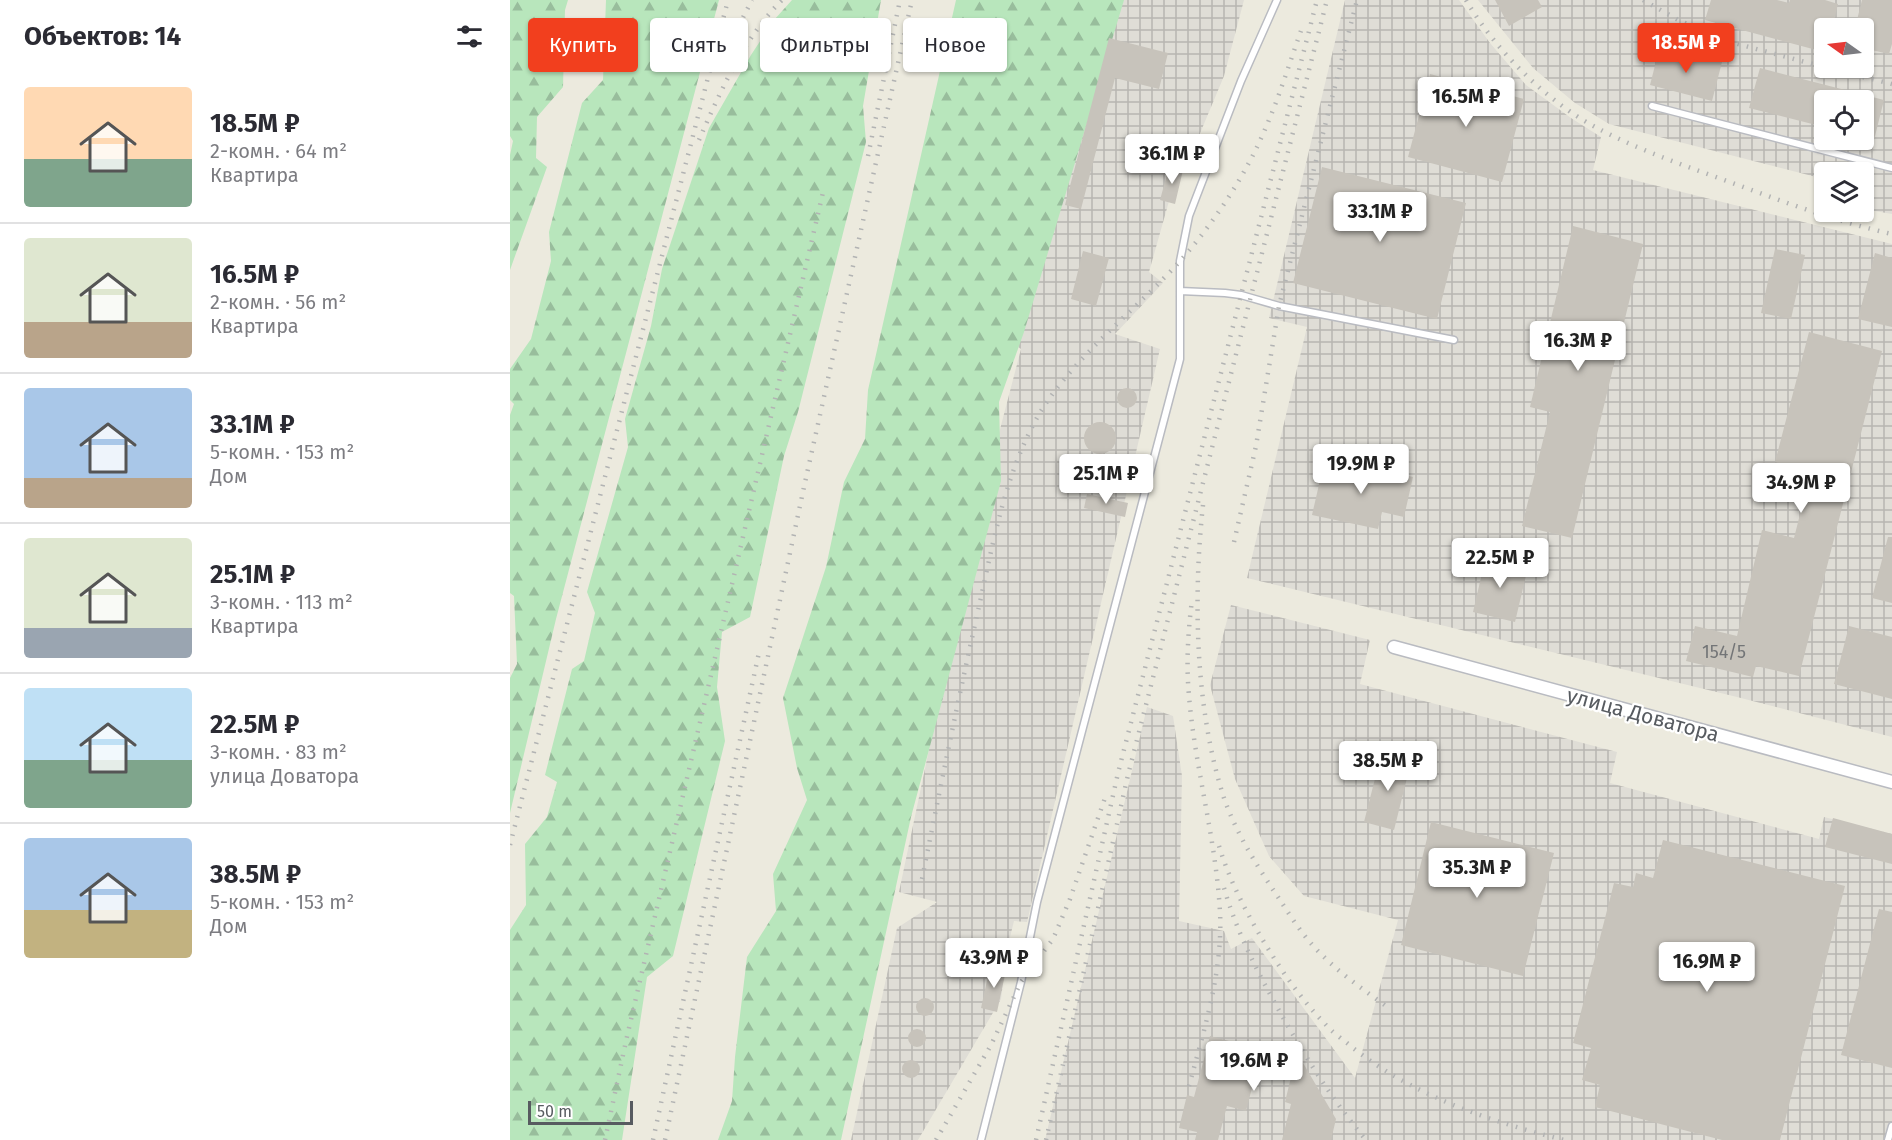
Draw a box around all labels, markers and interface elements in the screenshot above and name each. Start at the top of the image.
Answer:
chip: Купить [528,18,638,72]
chip: Снять [650,18,748,72]
chip: Фильтры [760,18,891,72]
chip: Новое [903,18,1007,72]
north arrow [1814,18,1874,78]
map controls [1814,18,1874,222]
icon: filters [453,20,486,53]
text: Объектов: 14 [24,21,181,52]
pin: 18.5M ₽ [1631,23,1741,74]
text: 18.5M ₽ [1652,30,1720,54]
pin: 16.5M ₽ [1411,77,1521,128]
text: 16.5M ₽ [1432,84,1500,108]
button: locate [1814,90,1874,150]
text: 18.5M ₽ [210,108,300,139]
icon: home [72,111,144,183]
pin: 36.1M ₽ [1117,134,1227,185]
text: 2-комн. · 64 m² [210,139,347,163]
text: 36.1M ₽ [1139,141,1205,165]
button: layers [1814,162,1874,222]
text: Квартира [210,163,299,187]
pin: 33.1M ₽ [1325,192,1435,243]
text: 33.1M ₽ [1347,199,1413,223]
text: 16.5M ₽ [210,259,299,290]
icon: home [72,262,144,334]
text: 2-комн. · 56 m² [210,290,346,314]
text: Квартира [210,314,299,338]
pin: 16.3M ₽ [1523,321,1633,372]
text: 16.3M ₽ [1544,328,1612,352]
text: 33.1M ₽ [210,409,295,440]
icon: home [72,412,144,484]
text: 5-комн. · 153 m² [210,440,354,464]
pin: 19.9M ₽ [1306,444,1416,495]
text: 19.9M ₽ [1327,451,1395,475]
pin: 25.1M ₽ [1051,454,1161,505]
text: 25.1M ₽ [1073,461,1139,485]
pin: 34.9M ₽ [1746,463,1856,514]
text: Дом [210,464,247,488]
text: 34.9M ₽ [1766,470,1836,494]
pin: 22.5M ₽ [1445,538,1555,589]
text: 22.5M ₽ [1466,545,1534,569]
text: 25.1M ₽ [210,559,295,590]
icon: home [72,562,144,634]
text: 3-комн. · 113 m² [210,590,353,614]
text: Квартира [210,614,299,638]
house number: 154/5 [1702,641,1746,663]
street label: улица Доватора [1564,682,1722,748]
text: 22.5M ₽ [210,709,299,740]
icon: home [72,712,144,784]
text: 3-комн. · 83 m² [210,740,347,764]
pin: 38.5M ₽ [1333,741,1443,792]
text: 38.5M ₽ [1353,748,1423,772]
text: улица Доватора [210,764,359,788]
pin: 35.3M ₽ [1422,848,1532,899]
text: 35.3M ₽ [1443,855,1512,879]
text: 38.5M ₽ [210,859,301,890]
icon: home [72,862,144,934]
text: 5-комн. · 153 m² [210,890,354,914]
text: Дом [210,914,247,938]
pin: 43.9M ₽ [939,938,1049,989]
pin: 16.9M ₽ [1652,942,1762,993]
text: 43.9M ₽ [959,945,1029,969]
text: 16.9M ₽ [1673,949,1741,973]
pin: 19.6M ₽ [1199,1041,1309,1092]
text: 19.6M ₽ [1220,1048,1288,1072]
scale bar [528,1098,633,1126]
text: 50 m [537,1102,572,1121]

